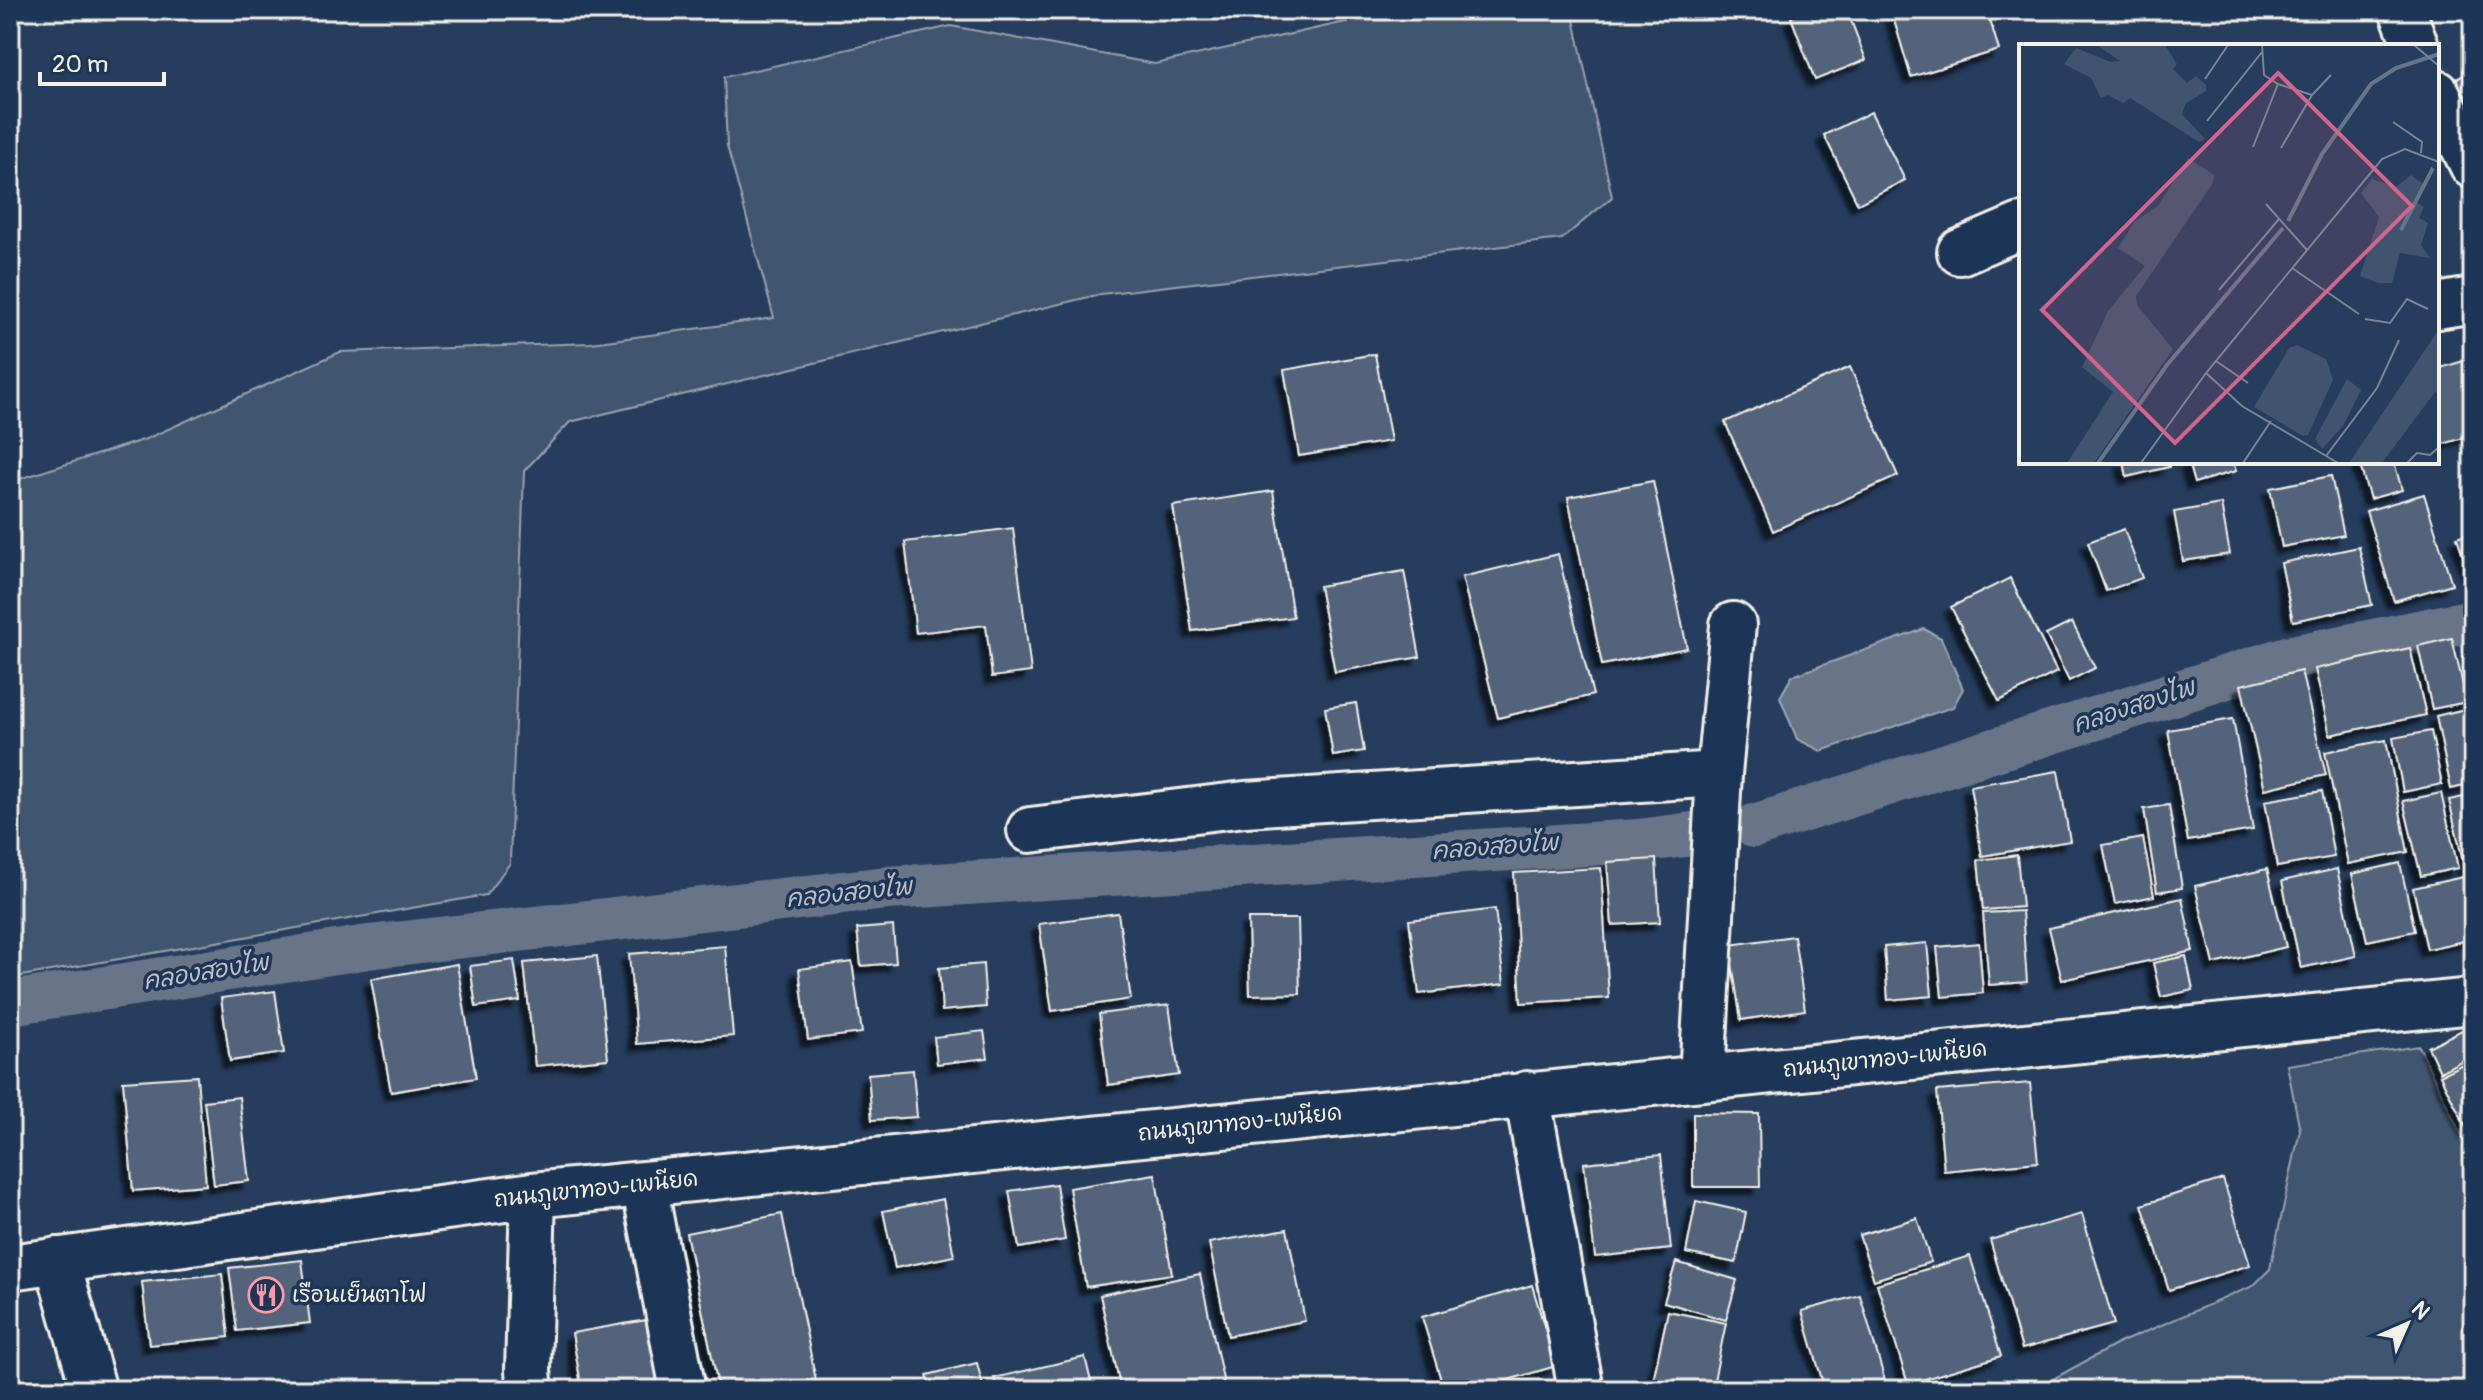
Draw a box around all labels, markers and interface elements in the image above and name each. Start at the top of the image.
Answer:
scale bar [40,36,164,86]
inset map [2019,44,2439,464]
text: 20 m [52,50,108,79]
water label: คลองสองไพ [2069,670,2201,739]
water label: คลองสองไพ [1431,826,1561,866]
water label: คลองสองไพ [785,870,916,914]
water label: คลองสองไพ [141,945,273,996]
street label: ถนนภูเขาทอง-เพนียด [1782,1034,1989,1086]
street label: ถนนภูเขาทอง-เพนียด [1137,1098,1344,1150]
street label: ถนนภูเขาทอง-เพนียด [493,1164,700,1216]
restaurant icon: เรือนเย็นตาโฟ [247,1276,285,1314]
place label: เรือนเย็นตาโฟ [292,1280,427,1309]
north arrow [2367,1284,2447,1364]
text: N [2405,1295,2436,1326]

